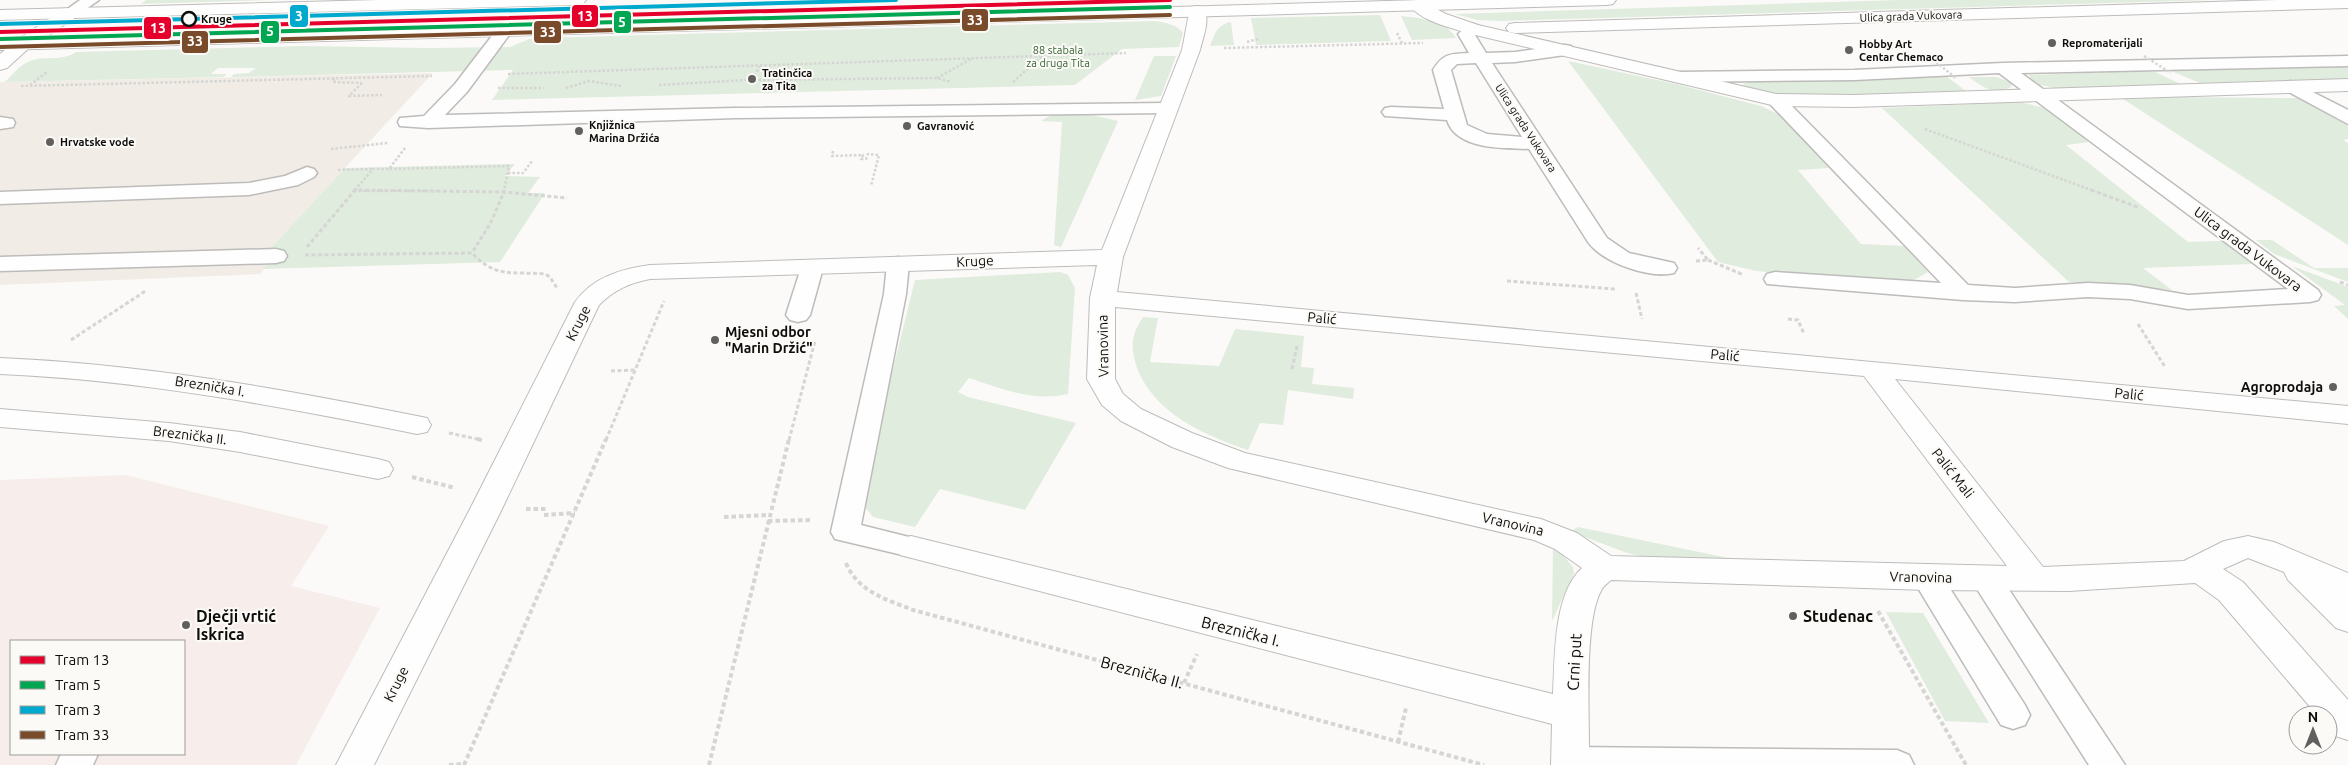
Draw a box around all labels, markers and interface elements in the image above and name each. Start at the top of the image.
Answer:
line badge: 3 [289,4,309,28]
line badge: 13 [571,4,599,28]
text: 3 [295,8,303,24]
text: 13 [577,8,593,24]
line badge: 33 [961,8,989,32]
street label: Ulica grada Vukovara [1859,8,1963,24]
line badge: 5 [613,10,632,34]
marker: Kruge [181,11,197,27]
text: 33 [967,12,983,28]
place label: Kruge [201,13,232,25]
text: 5 [618,14,626,30]
line badge: 13 [143,16,172,40]
text: 13 [150,20,166,36]
line badge: 5 [260,20,280,44]
line badge: 33 [533,20,562,44]
text: 5 [266,23,274,39]
text: 33 [540,24,556,40]
line badge: 33 [181,30,209,54]
text: 33 [187,33,203,49]
marker: Repromaterijali [2046,37,2058,49]
place label: Repromaterijali [2062,37,2143,49]
place label: Hobby Art Centar Chemaco [1859,38,1944,63]
park label: 88 stabala za druga Tita [1026,44,1090,69]
marker: Hobby Art Centar Chemaco [1843,44,1855,56]
place label: Tratinčica za Tita [762,67,812,92]
marker: Tratinčica za Tita [746,73,758,85]
street label: Ulica grada Vukovara [1493,82,1559,174]
place label: Knjižnica Marina Držića [589,119,660,144]
marker: Gavranović [901,120,913,132]
place label: Gavranović [917,120,975,132]
marker: Knjižnica Marina Držića [573,125,585,137]
marker: Hrvatske vode [44,136,56,148]
place label: Hrvatske vode [60,136,135,148]
street label: Ulica grada Vukovara [2191,203,2305,295]
street label: Kruge [956,252,994,270]
street label: Kruge [562,303,594,343]
street label: Palić [1307,309,1338,327]
street label: Vranovina [1094,315,1112,377]
place label: Mjesni odbor "Marin Držić" [725,324,812,356]
marker: Mjesni odbor "Marin Držić" [709,334,721,346]
street label: Palić [1710,346,1741,364]
street label: Breznička I. [174,373,246,399]
place label: Agroprodaja [2241,379,2323,395]
marker: Agroprodaja [2327,381,2339,393]
street label: Palić [2114,385,2145,404]
street label: Breznička II. [152,423,228,447]
street label: Palić Mali [1929,445,1977,501]
street label: Vranovina [1481,509,1545,539]
street label: Vranovina [1890,568,1952,586]
place label: Dječji vrtić Iskrica [196,607,276,643]
place label: Studenac [1803,607,1873,625]
marker: Studenac [1787,610,1799,622]
street label: Breznička I. [1200,612,1282,650]
marker: Dječji vrtić Iskrica [180,619,192,631]
street label: Crni put [1564,632,1585,691]
legend [10,640,185,755]
text: Tram 13 [55,651,110,668]
street label: Breznička II. [1099,652,1185,692]
street label: Kruge [380,664,412,704]
text: Tram 5 [55,676,101,693]
text: Tram 3 [55,701,101,718]
north arrow [2288,705,2338,755]
text: N [2308,709,2318,725]
text: Tram 33 [55,726,110,743]

